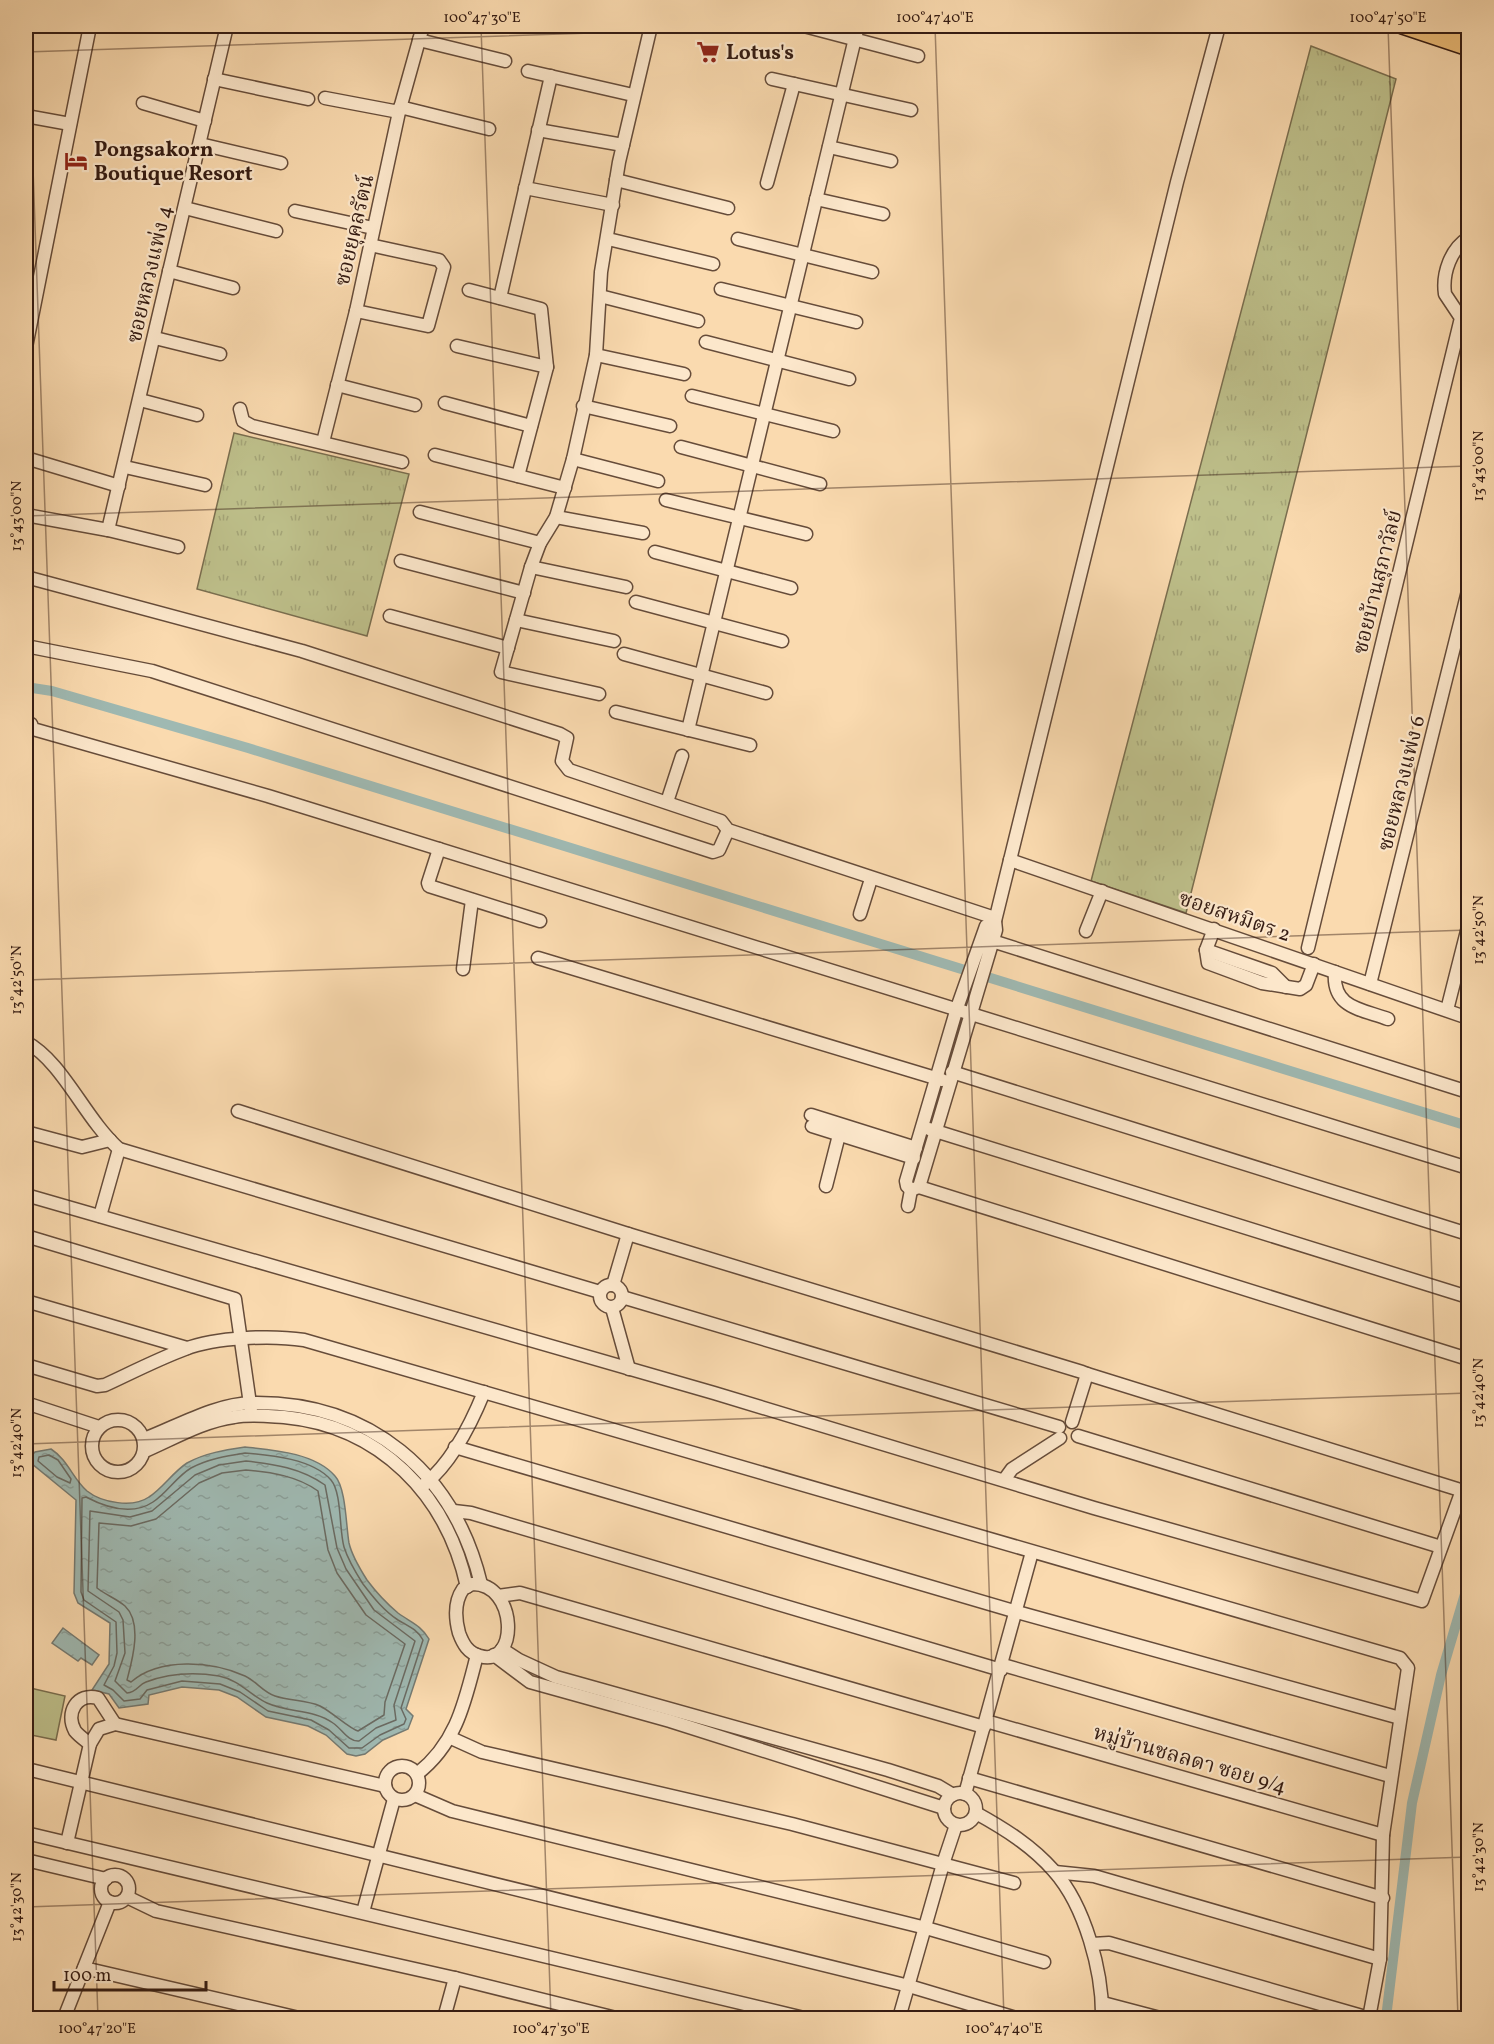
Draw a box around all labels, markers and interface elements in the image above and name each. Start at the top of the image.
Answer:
text: 100°47'30"E [443,8,521,29]
text: 100°47'40"E [896,8,974,29]
text: 100°47'50"E [1349,8,1427,29]
supermarket icon: Lotus's [695,39,721,65]
place label: Lotus's [726,39,794,68]
place label: Pongsakorn Boutique Resort [94,136,253,189]
hotel icon: Pongsakorn Boutique Resort [63,148,89,174]
street label: ซอยยุคลรัตน์ [329,172,382,289]
street label: ซอยหลวงแพ่ง 4 [121,203,180,346]
text: 13°43'00"N [1469,431,1490,501]
text: 13°43'00"N [7,481,28,551]
street label: ซอยบ้านสุภาวัลย์ [1347,507,1410,657]
street label: ซอยหลวงแพ่ง 6 [1372,713,1433,854]
street label: ซอยสหมิตร 2 [1175,885,1294,950]
text: 13°42'50"N [1469,895,1490,965]
text: 13°42'50"N [7,945,28,1015]
text: 13°42'40"N [1469,1358,1490,1428]
text: 13°42'40"N [7,1408,28,1478]
street label: หมู่บ้านชลลดา ซอย 9/4 [1090,1719,1290,1802]
text: 13°42'30"N [1469,1822,1490,1892]
text: 13°42'30"N [7,1872,28,1942]
scale bar [54,1954,206,1992]
text: 100 m [63,1964,112,1989]
text: 100°47'20"E [58,2019,136,2040]
text: 100°47'30"E [512,2019,590,2040]
text: 100°47'40"E [965,2019,1043,2040]

